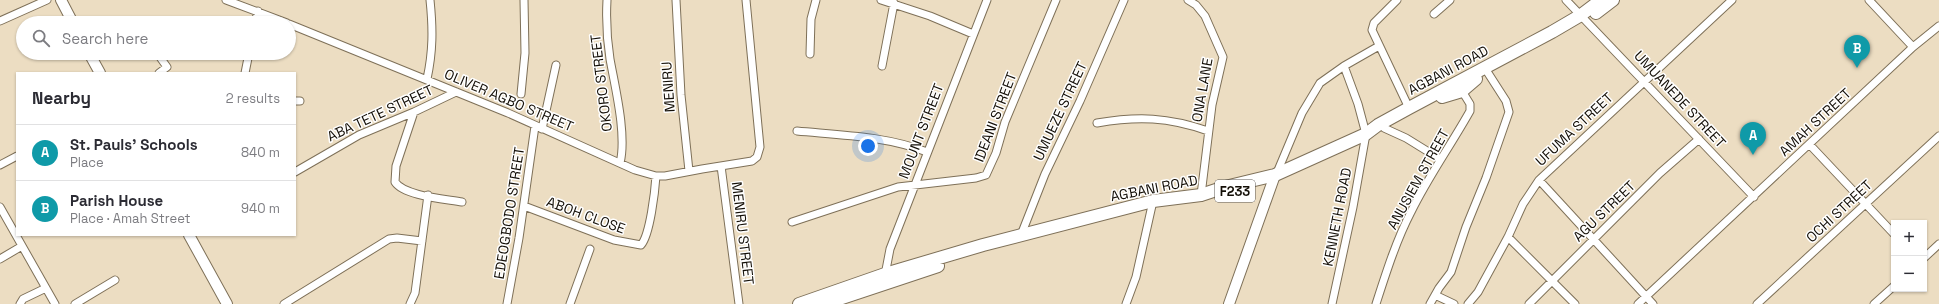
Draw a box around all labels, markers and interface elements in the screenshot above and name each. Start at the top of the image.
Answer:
search box [16,16,296,60]
icon: search [30,27,52,49]
text: Search here [62,29,148,48]
street label: OKORO STREET [586,33,616,133]
pin: B [1844,35,1870,68]
street label: AGBANI ROAD [1405,41,1491,99]
street label: UMUANEDE STREET [1630,47,1730,151]
street label: ONA LANE [1188,57,1216,123]
street label: UMUEZE STREET [1029,59,1091,163]
street label: MENIRU [657,61,679,113]
street label: OLIVER AGBO STREET [442,65,576,135]
street label: IDEANI STREET [970,69,1020,165]
street label: ABA TETE STREET [324,81,436,145]
street label: MOUNT STREET [895,81,947,181]
street label: AMAH STREET [1775,84,1855,160]
text: Nearby [32,87,91,109]
street label: UFUMA STREET [1531,88,1617,170]
text: 2 results [226,90,280,107]
pin: A [1740,122,1766,155]
street label: ANUSIEM STREET [1383,126,1453,232]
text: St. Pauls' Schools [70,135,198,154]
your location [858,136,878,156]
text: A [41,144,49,161]
text: 840 m [241,144,280,161]
street label: EDEOGBODO STREET [490,146,528,280]
text: Place [70,154,104,171]
street label: KENNETH ROAD [1319,166,1355,268]
street label: AGBANI ROAD [1109,171,1199,205]
street label: OCHI STREET [1802,176,1876,246]
street label: AGU STREET [1569,177,1639,245]
street label: MENIRU STREET [728,180,758,286]
road number: F233 [1215,180,1255,202]
text: Parish House [70,191,163,210]
street label: ABOH CLOSE [544,192,628,238]
text: B [41,200,49,217]
text: 940 m [241,200,280,217]
text: Place · Amah Street [70,210,191,227]
map controls [1891,220,1927,292]
button: + [1891,220,1927,256]
button: − [1891,256,1927,292]

